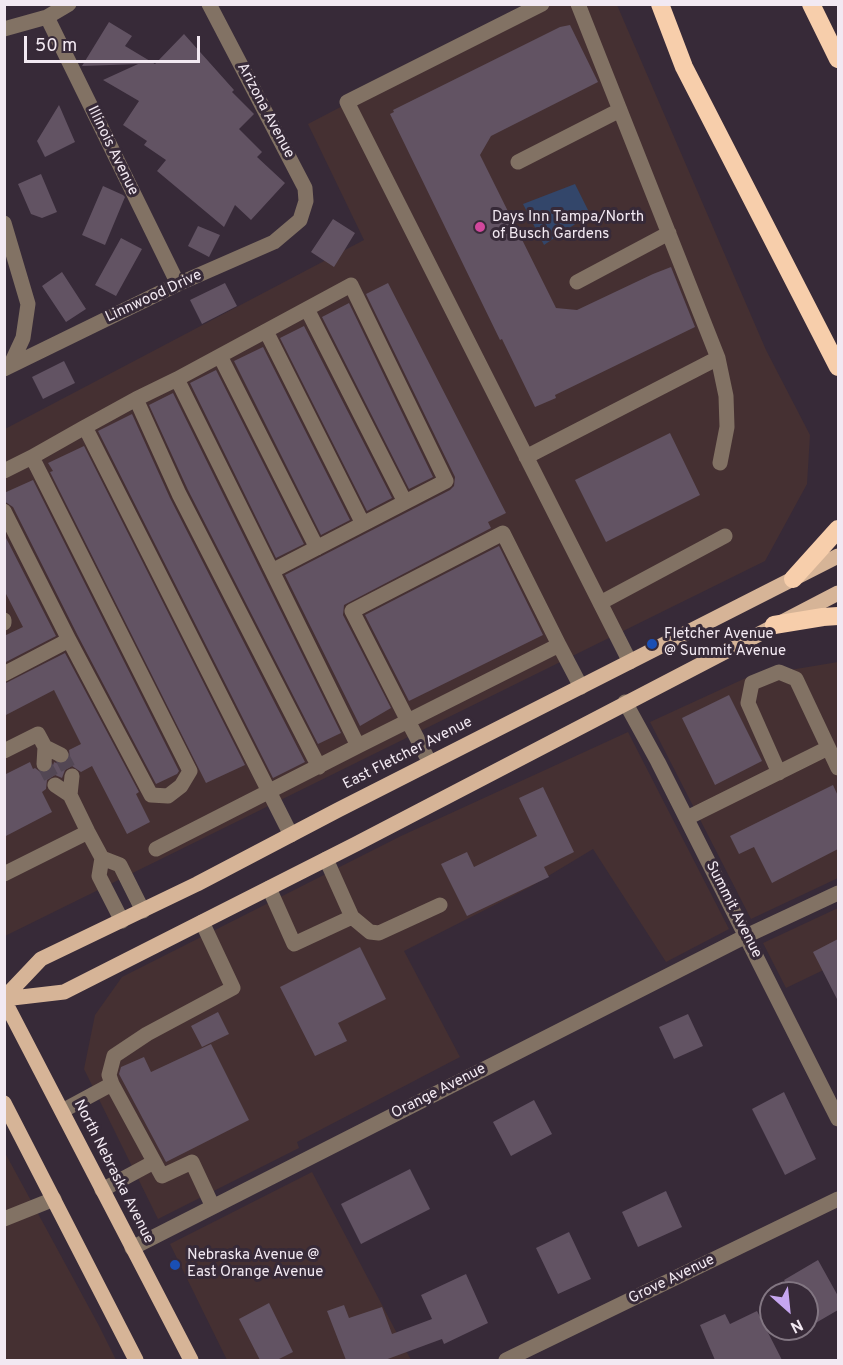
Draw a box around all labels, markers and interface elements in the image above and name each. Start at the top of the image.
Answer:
scale bar [27,24,202,62]
text: 50 m [35,35,77,58]
street label: Arizona Avenue [232,60,298,162]
street label: Illinois Avenue [83,103,141,199]
place label: Days Inn Tampa/North of Busch Gardens [492,209,644,244]
marker: Days Inn Tampa/North of Busch Gardens [473,220,487,234]
street label: Linnwood Drive [103,267,205,327]
place label: Fletcher Avenue @ Summit Avenue [664,626,786,661]
marker: Fletcher Avenue @ Summit Avenue [645,637,659,651]
street label: East Fletcher Avenue [340,714,476,794]
street label: Summit Avenue [701,859,765,961]
street label: Orange Avenue [389,1061,489,1123]
street label: North Nebraska Avenue [69,1097,157,1247]
place label: Nebraska Avenue @ East Orange Avenue [187,1247,323,1282]
street label: Grove Avenue [626,1251,718,1309]
marker: Nebraska Avenue @ East Orange Avenue [168,1258,182,1272]
north arrow [759,1281,819,1341]
text: N [787,1314,806,1337]

